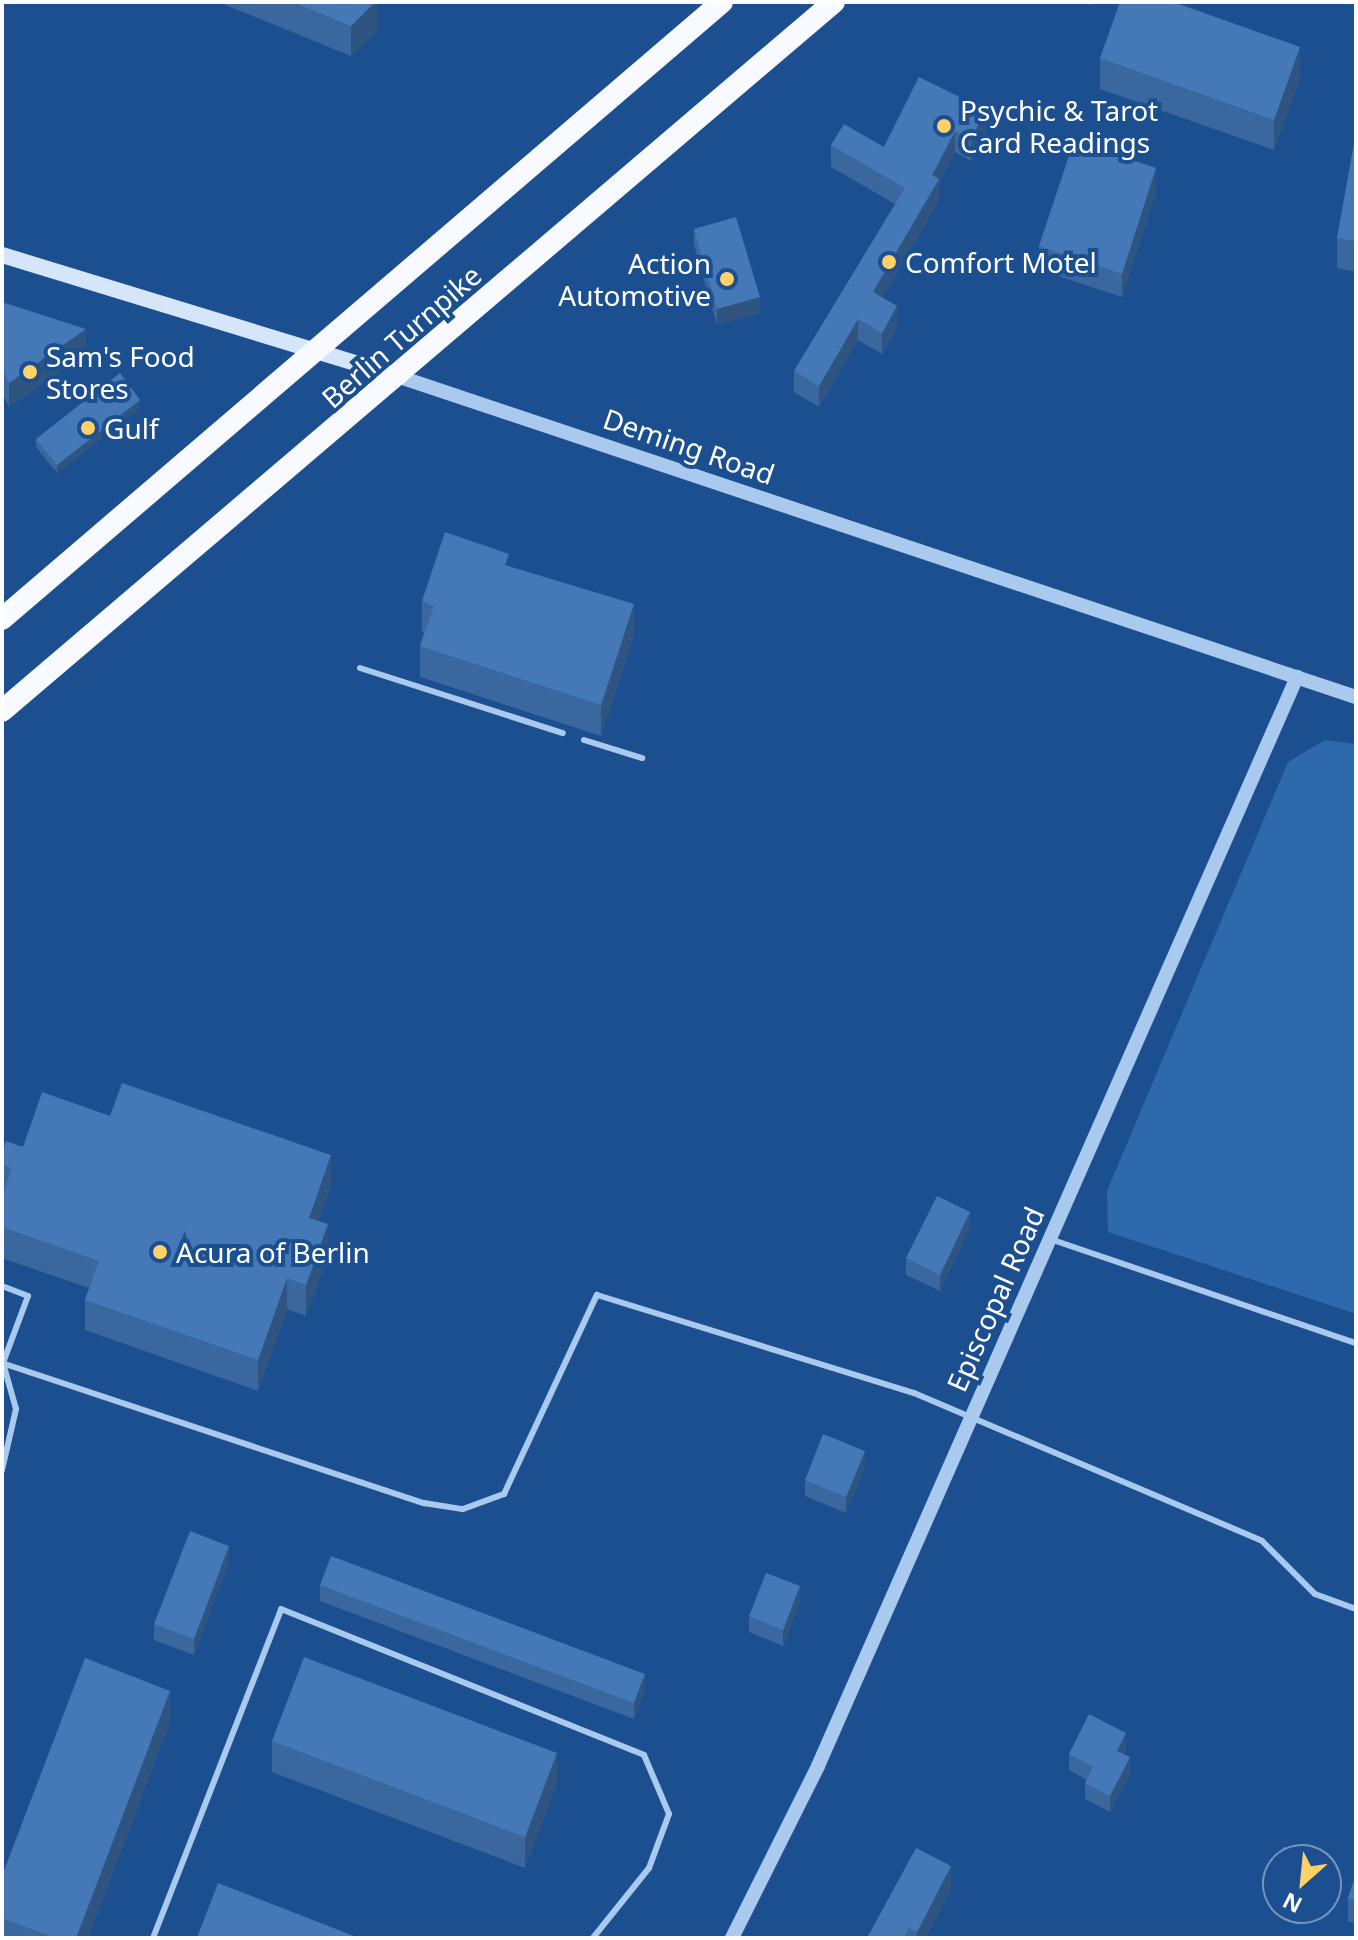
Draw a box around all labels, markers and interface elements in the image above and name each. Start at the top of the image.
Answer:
place label: Psychic & Tarot Card Readings [960,93,1158,159]
marker: Psychic & Tarot Card Readings [935,117,953,135]
place label: Comfort Motel [905,245,1097,279]
place label: Action Automotive [558,246,711,312]
marker: Comfort Motel [880,253,898,271]
street label: Berlin Turnpike [314,258,488,414]
marker: Action Automotive [718,270,736,288]
place label: Sam's Food Stores [46,339,195,405]
marker: Sam's Food Stores [21,363,39,381]
street label: Deming Road [599,401,779,491]
place label: Gulf [104,411,159,445]
marker: Gulf [79,419,97,437]
street label: Episcopal Road [939,1201,1051,1397]
place label: Acura of Berlin [176,1235,370,1269]
marker: Acura of Berlin [151,1243,169,1261]
north arrow [1262,1844,1342,1924]
text: N [1277,1886,1307,1921]

